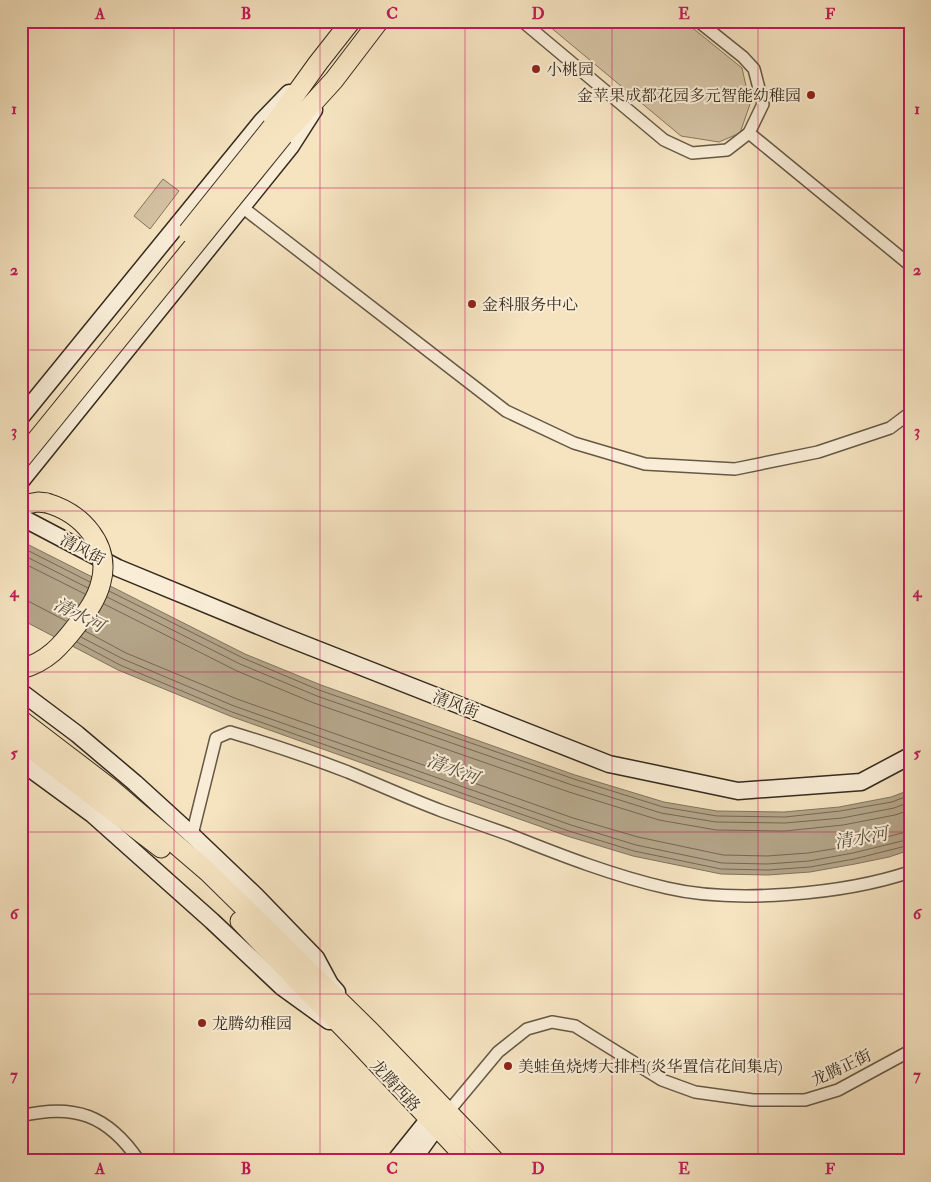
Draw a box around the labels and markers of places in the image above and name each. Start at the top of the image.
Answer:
place label: 小桃园 [546,60,594,80]
marker: 小桃园 [530,63,542,75]
place label: 金苹果成都花园多元智能幼稚园 [577,86,801,106]
marker: 金苹果成都花园多元智能幼稚园 [805,89,817,101]
place label: 金科服务中心 [482,295,578,315]
marker: 金科服务中心 [466,298,478,310]
place label: 龙腾幼稚园 [212,1014,292,1034]
marker: 龙腾幼稚园 [196,1017,208,1029]
place label: 美蛙鱼烧烤大排档(炎华置信花间集店) [518,1057,783,1077]
marker: 美蛙鱼烧烤大排档(炎华置信花间集店) [502,1060,514,1072]

